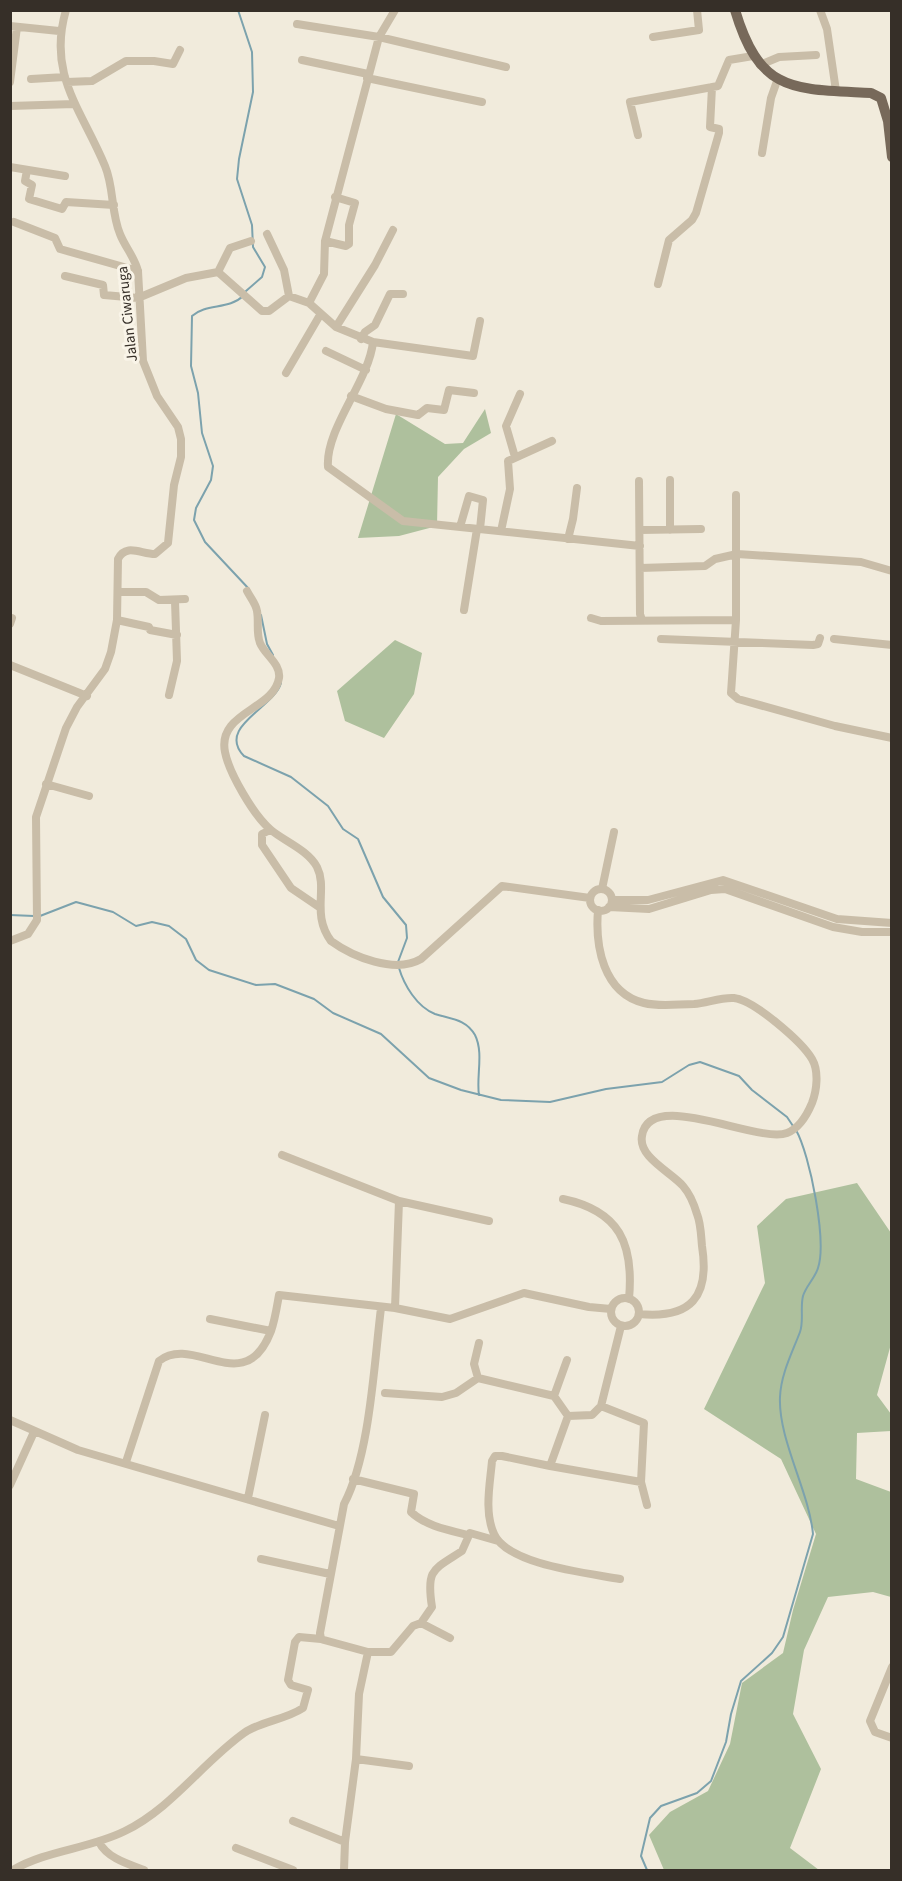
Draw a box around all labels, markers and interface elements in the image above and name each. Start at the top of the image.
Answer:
street label: Jalan Ciwaruga [112,265,143,363]

